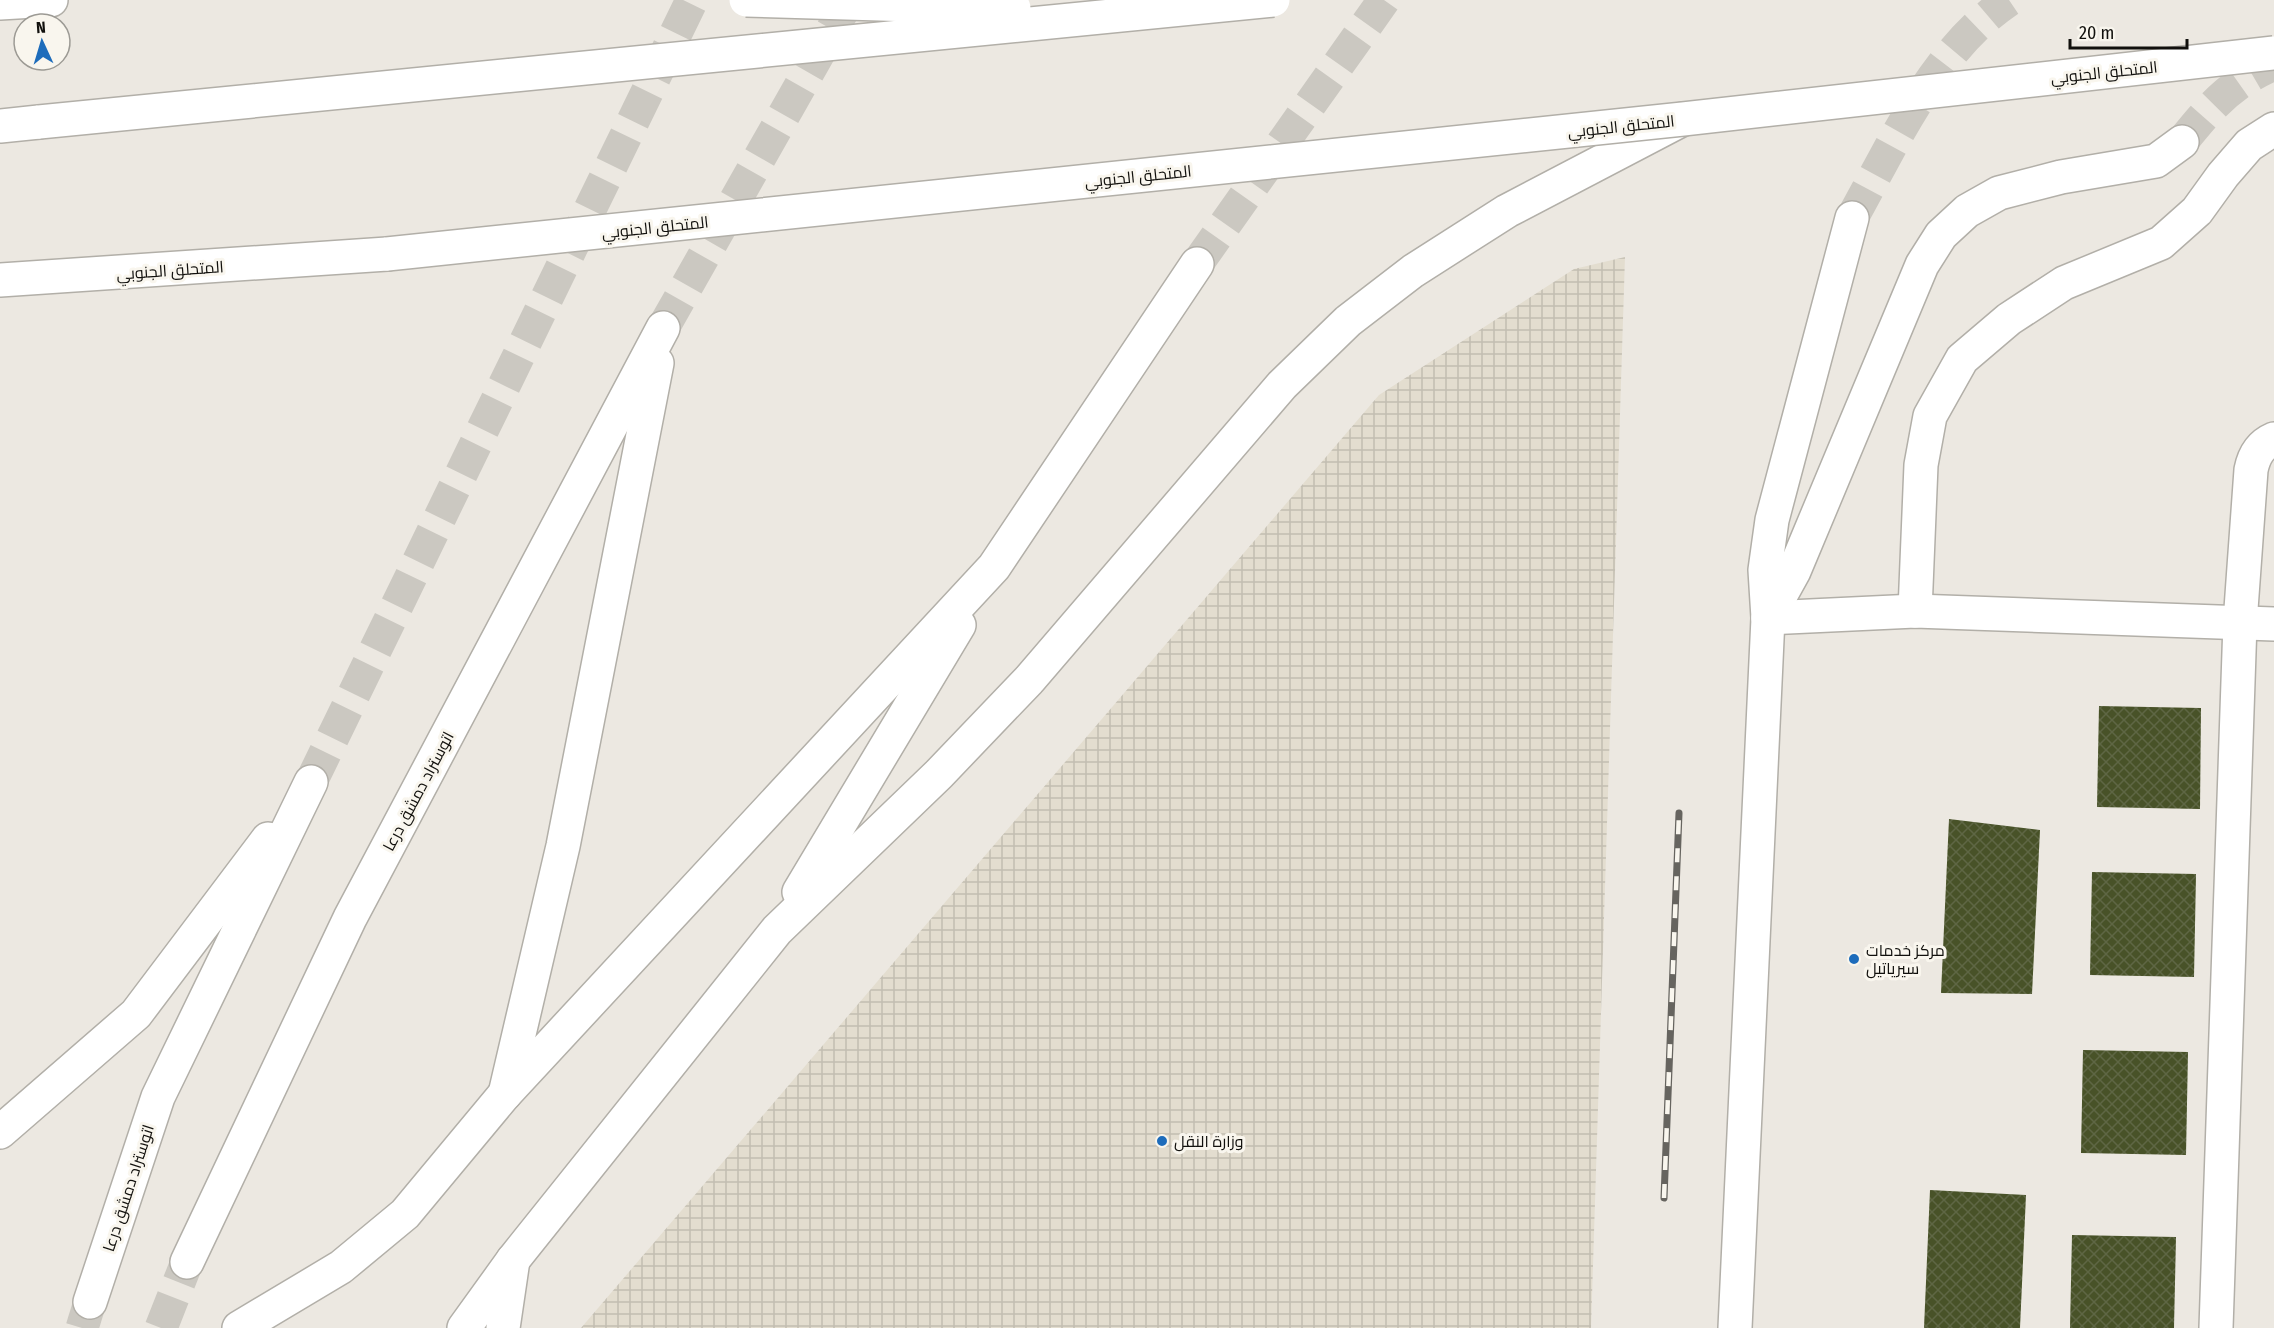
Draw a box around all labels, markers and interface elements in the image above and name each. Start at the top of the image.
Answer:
north arrow [12,12,72,72]
scale bar [2070,12,2187,50]
text: N [36,18,46,37]
text: 20 m [2079,22,2114,44]
street label: المتحلق الجنوبي [2050,57,2159,92]
street label: المتحلق الجنوبي [1567,111,1676,146]
street label: المتحلق الجنوبي [1084,161,1193,196]
street label: المتحلق الجنوبي [601,212,710,247]
street label: المتحلق الجنوبي [116,257,225,288]
street label: اتوستراد دمشق درعا [379,728,459,855]
place label: مركز خدمات سيرياتيل [1866,941,1945,979]
marker: مركز خدمات سيرياتيل [1847,952,1861,966]
street label: اتوستراد دمشق درعا [99,1122,159,1254]
place label: وزارة النقل [1174,1132,1243,1152]
marker: وزارة النقل [1155,1134,1169,1148]

